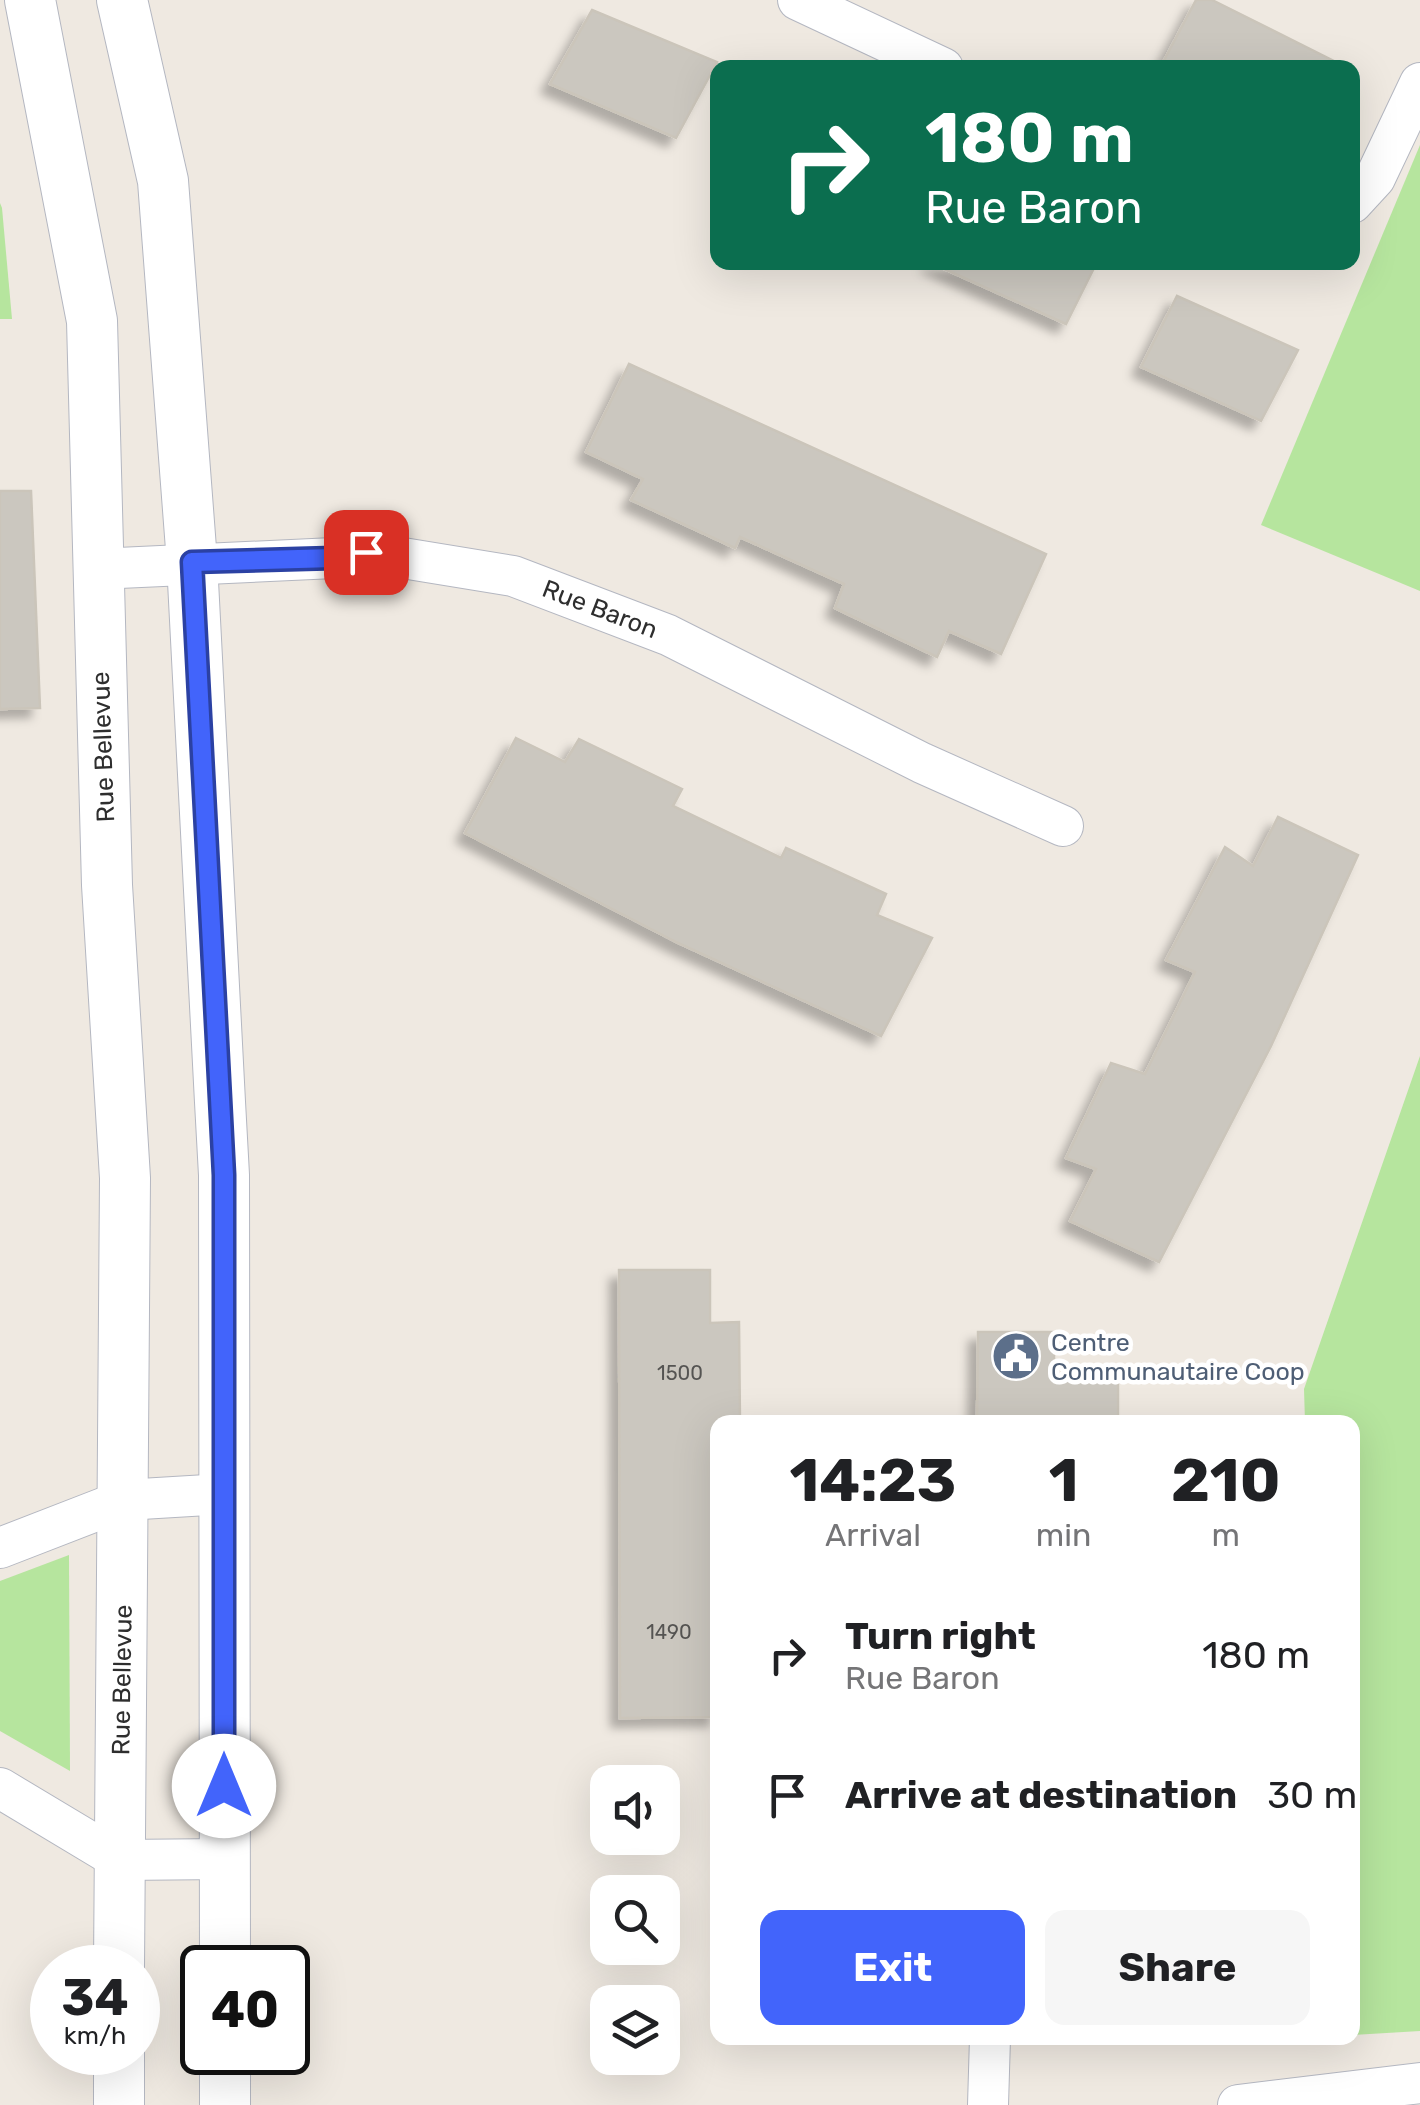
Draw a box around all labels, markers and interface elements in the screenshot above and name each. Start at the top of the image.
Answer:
text: 180 m [925,97,1134,180]
icon: right [760,100,890,230]
text: Rue Baron [925,181,1142,234]
pin [324,510,409,595]
icon: arrive [339,525,394,580]
street label: Rue Baron [538,574,662,644]
street label: Rue Bellevue [86,671,120,823]
place label: Centre Communautaire Coop [1051,1328,1305,1386]
public building icon: Centre Communautaire Coop [990,1330,1042,1382]
house number: 1500 [657,1361,703,1385]
text: 14:23 [789,1445,956,1516]
text: 1 [1049,1445,1079,1516]
text: 210 [1171,1445,1281,1516]
text: Arrival [825,1516,921,1554]
text: min [1036,1516,1091,1554]
text: m [1211,1516,1240,1554]
street label: Rue Bellevue [106,1604,138,1756]
text: Turn right [845,1613,1036,1659]
house number: 1490 [646,1620,692,1644]
icon: right [760,1628,815,1683]
text: 180 m [1202,1632,1310,1678]
text: Rue Baron [845,1659,1000,1697]
position arrow [172,1734,276,1838]
map controls [590,1765,680,2075]
button: sound [590,1765,680,1855]
icon: arrive [760,1768,815,1823]
text: Arrive at destination [845,1772,1237,1818]
text: 30 m [1267,1772,1357,1818]
button: search [590,1875,680,1965]
button: Exit [760,1910,1025,2025]
button: Share [1045,1910,1310,2025]
speed limit sign: 40 [180,1945,310,2075]
text: 34 [61,1968,129,2028]
button: layers [590,1985,680,2075]
text: km/h [64,2021,126,2050]

